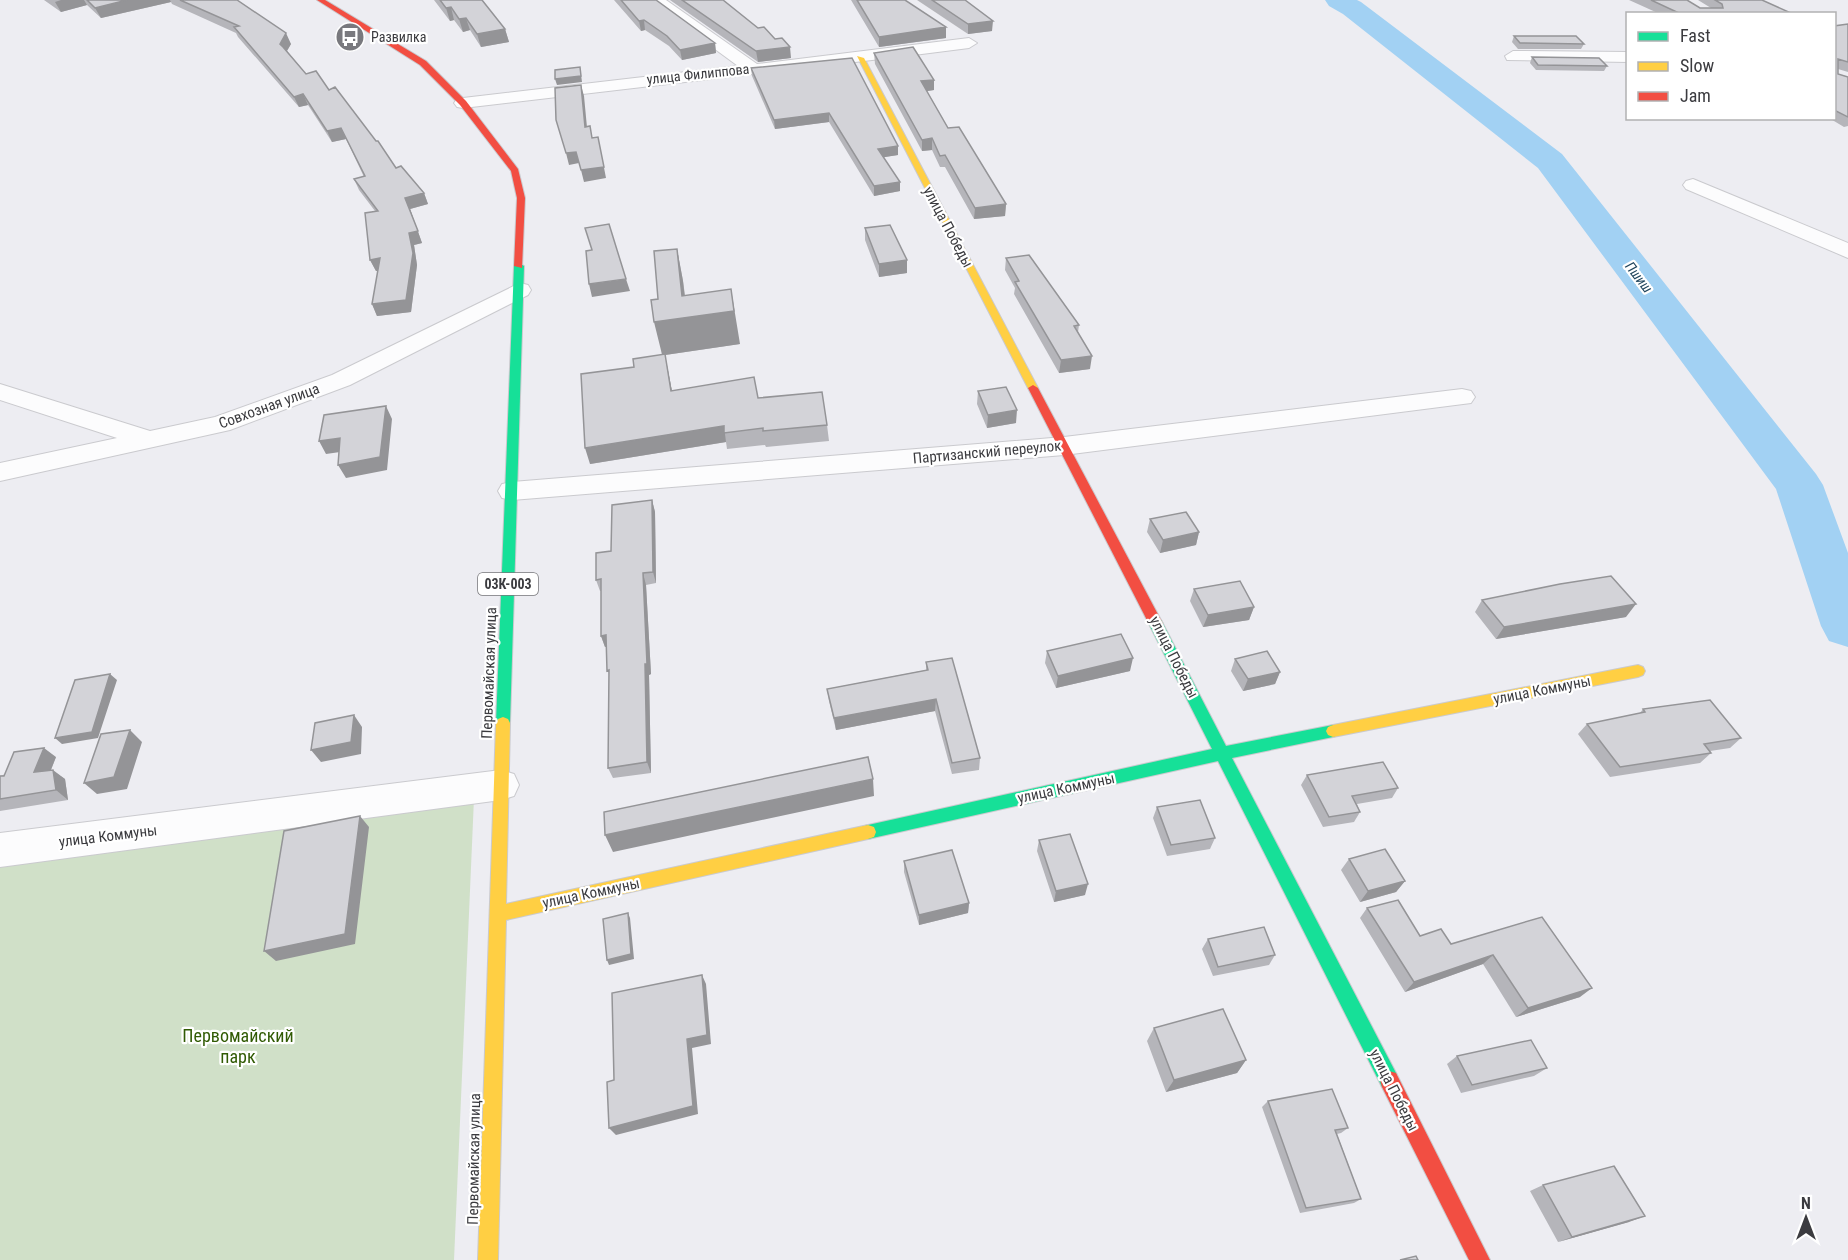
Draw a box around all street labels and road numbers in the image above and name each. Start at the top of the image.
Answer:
street label: улица Филиппова [646,61,750,87]
street label: улица Победы [919,183,977,271]
street label: Совхозная улица [216,379,322,433]
street label: Партизанский переулок [912,437,1062,467]
road number: 03К-003 [478,573,538,595]
street label: Первомайская улица [478,607,500,739]
street label: улица Победы [1146,613,1202,701]
street label: улица Коммуны [1492,672,1592,708]
street label: улица Коммуны [1016,769,1116,807]
street label: улица Коммуны [58,821,158,851]
street label: улица Коммуны [541,874,641,912]
street label: улица Победы [1366,1046,1422,1134]
street label: Первомайская улица [464,1093,484,1225]

